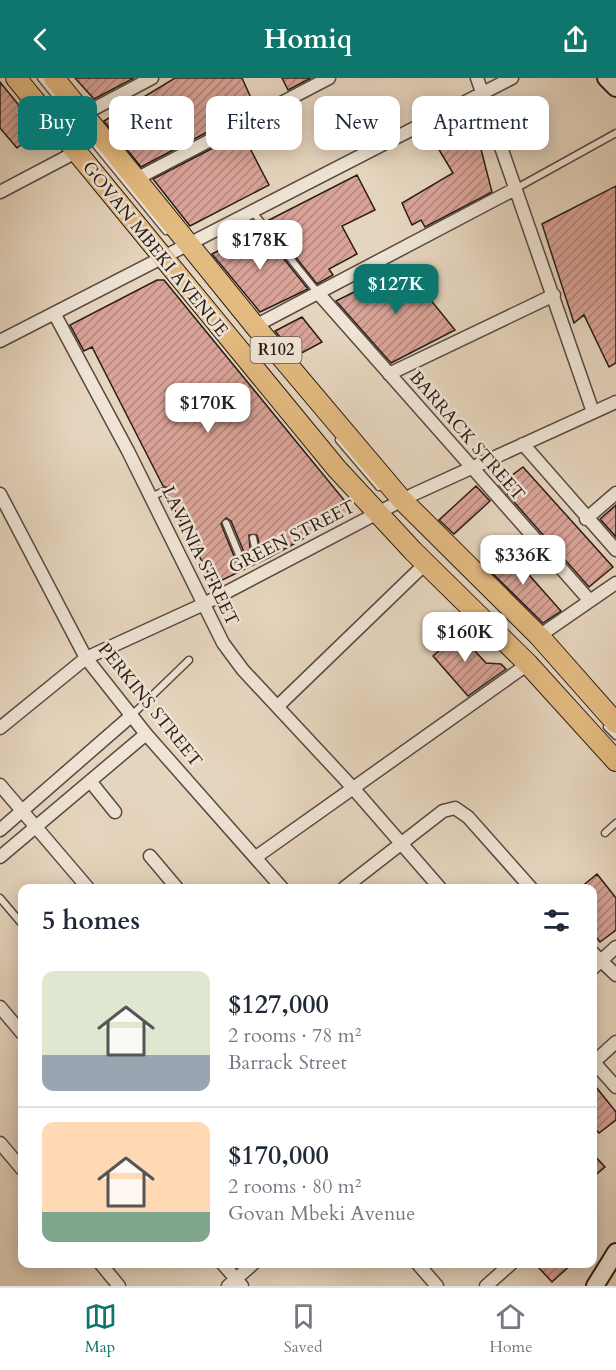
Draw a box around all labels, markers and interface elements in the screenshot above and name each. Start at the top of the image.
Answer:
text: Homiq [264,21,352,58]
icon: back [24,23,57,56]
icon: share [559,23,592,56]
chip: Buy [18,96,97,150]
chip: Rent [109,96,194,150]
chip: Filters [206,96,302,150]
chip: New [314,96,400,150]
chip: Apartment [412,96,549,150]
street label: GOVAN MBEKI AVENUE [76,156,234,342]
pin: $178K [218,220,302,271]
text: $178K [231,226,289,253]
pin: $127K [354,264,438,315]
text: $127K [367,270,425,297]
road number: R102 [250,337,302,363]
street label: BARRACK STREET [403,366,531,506]
pin: $170K [166,383,250,434]
text: $170K [179,389,237,416]
street label: LAVINIA STREET [155,482,245,630]
street label: GREEN STREET [224,494,360,580]
pin: $336K [481,535,565,586]
text: $336K [494,541,552,568]
pin: $160K [423,612,507,663]
text: $160K [436,618,494,645]
street label: PERKINS STREET [92,638,208,772]
text: 5 homes [42,903,140,938]
icon: filters [540,904,573,937]
text: $127,000 [228,987,329,1022]
icon: home [90,995,162,1067]
text: 2 rooms · 78 m² [228,1022,361,1049]
text: Barrack Street [228,1049,347,1076]
text: $170,000 [228,1138,329,1173]
icon: home [90,1146,162,1218]
text: 2 rooms · 80 m² [228,1173,361,1200]
text: Govan Mbeki Avenue [228,1200,415,1227]
tab: Map [84,1300,117,1358]
tab: Saved [284,1300,322,1358]
tab: Home [490,1300,532,1358]

